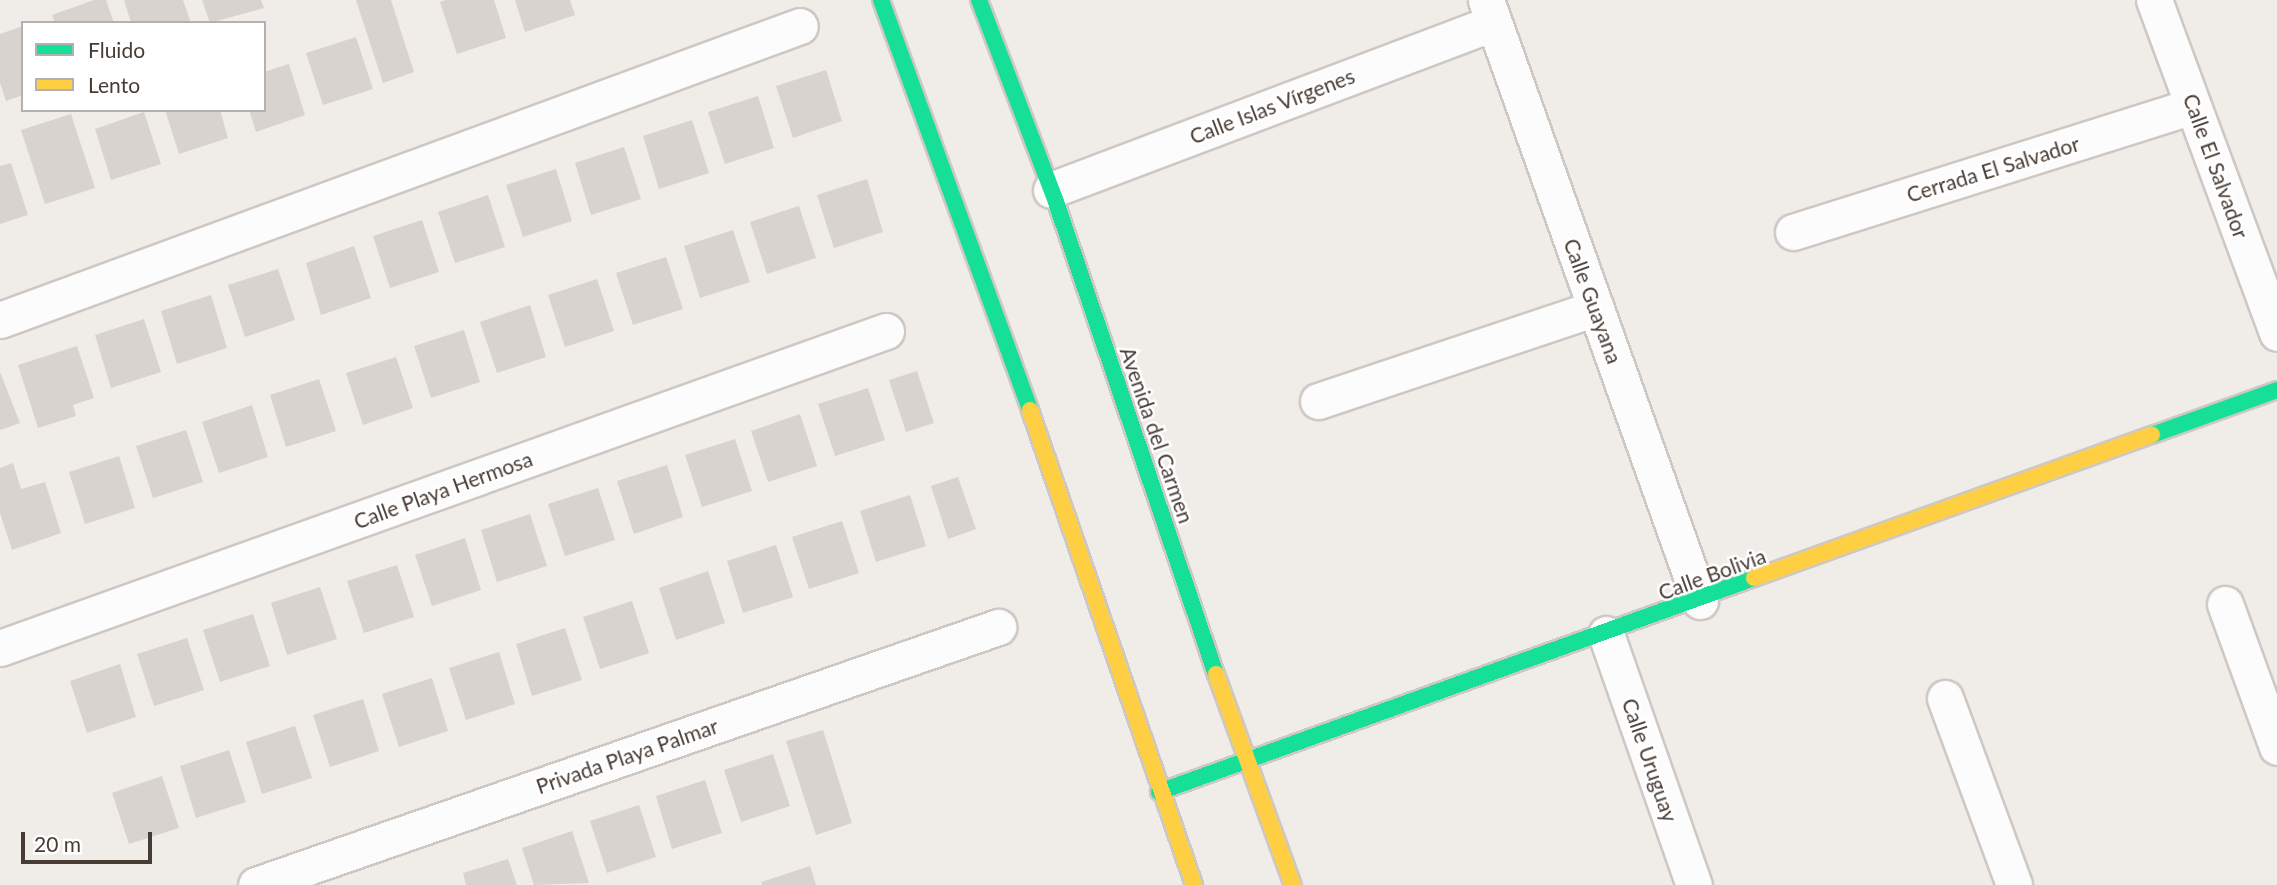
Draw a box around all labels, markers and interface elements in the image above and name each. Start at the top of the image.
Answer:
legend [21,21,266,112]
text: Fluido [88,37,145,62]
street label: Calle Islas Vírgenes [1186,63,1358,149]
text: Lento [88,72,140,97]
street label: Calle El Salvador [2178,90,2254,242]
street label: Cerrada El Salvador [1904,131,2082,207]
street label: Calle Guayana [1559,235,1627,367]
street label: Avenida del Carmen [1115,344,1199,526]
street label: Calle Playa Hermosa [350,446,536,534]
street label: Calle Bolivia [1655,543,1769,605]
street label: Calle Uruguay [1617,695,1683,825]
street label: Privada Playa Palmar [533,713,721,799]
scale bar [24,818,156,862]
text: 20 m [34,831,81,856]

